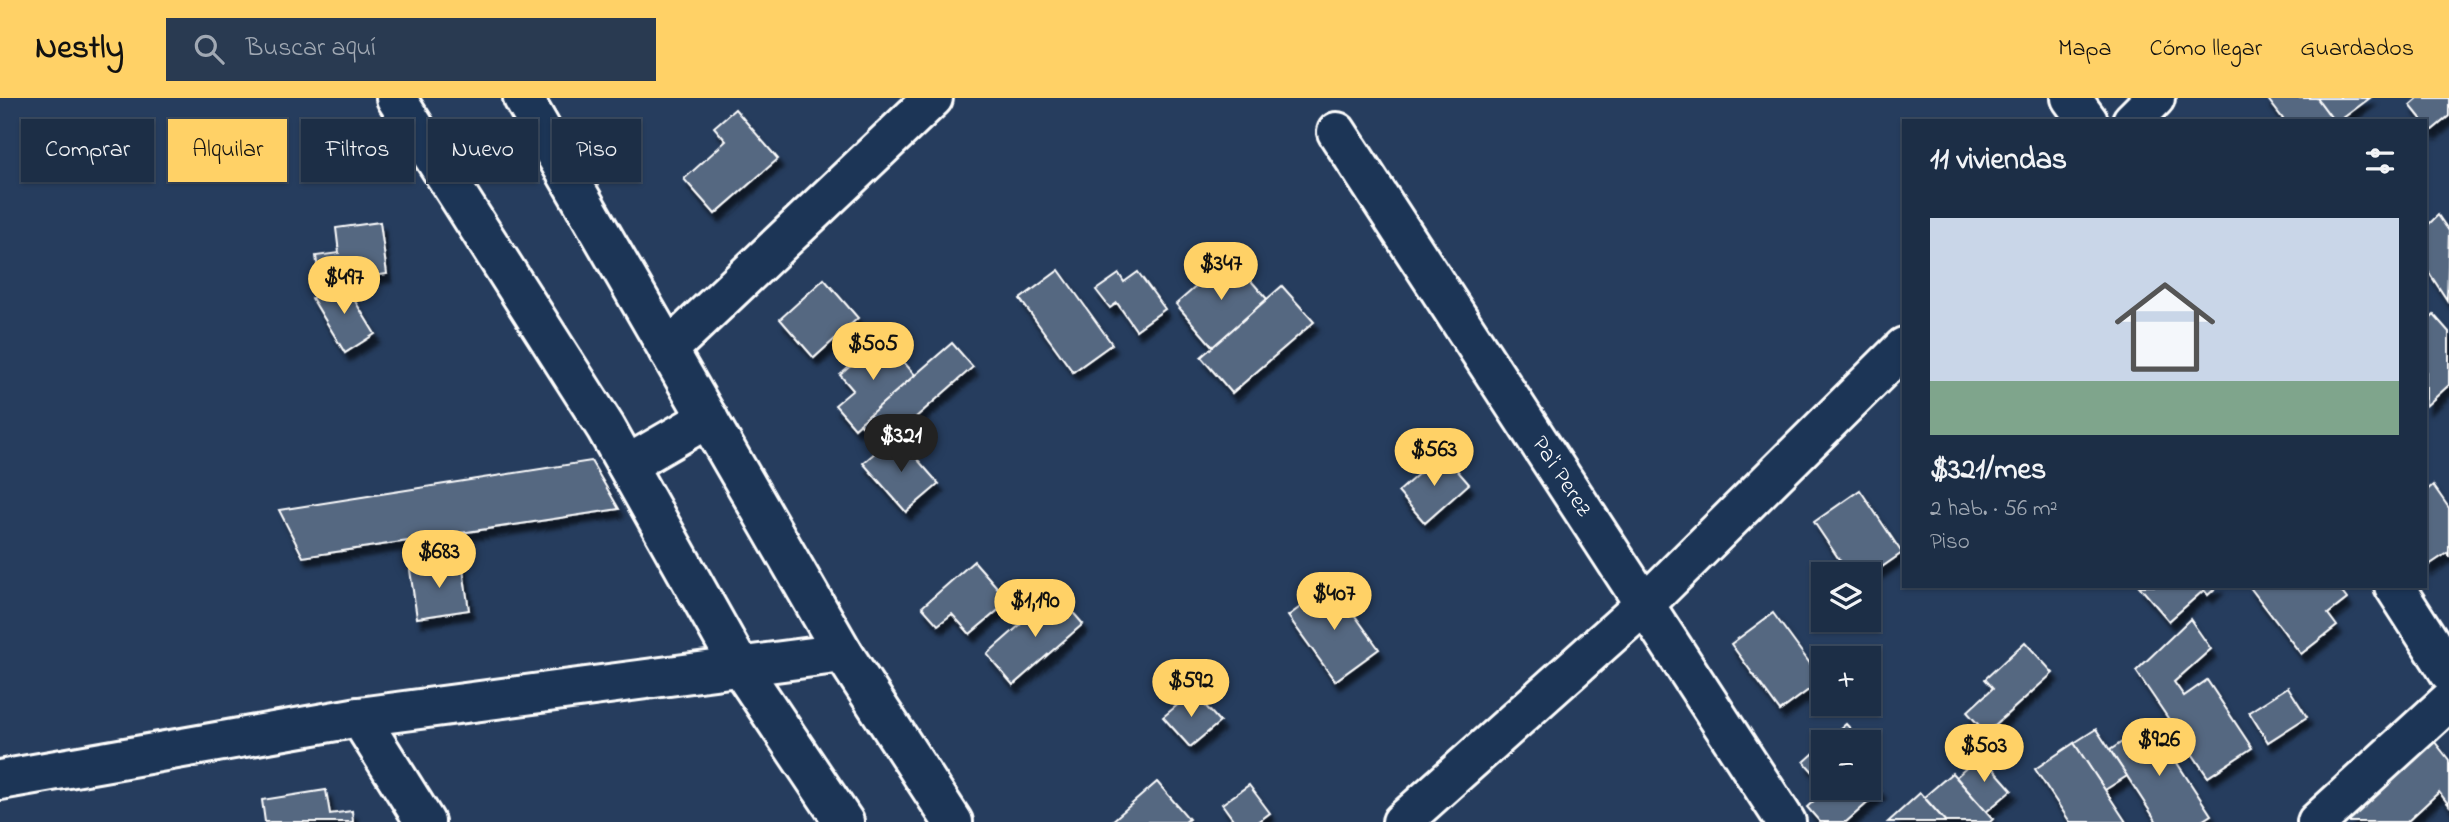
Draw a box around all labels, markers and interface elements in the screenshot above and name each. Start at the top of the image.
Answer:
search box [166,18,656,81]
text: Nestly [35,25,124,73]
icon: search [190,30,228,68]
text: Buscar aquí [246,30,376,68]
text: Mapa [2058,32,2111,67]
text: Cómo llegar [2149,32,2262,67]
text: Guardados [2300,32,2414,67]
chip: Comprar [21,119,154,182]
chip: Alquilar [168,119,287,182]
chip: Filtros [301,119,414,182]
chip: Nuevo [428,119,538,182]
chip: Piso [552,119,641,182]
text: 11 viviendas [1930,139,2067,183]
icon: filters [2361,142,2399,180]
pin: $347 [1180,242,1262,302]
text: $347 [1200,248,1242,281]
pin: $497 [303,256,385,316]
text: $497 [324,262,364,295]
icon: home [2102,264,2228,390]
pin: $505 [832,322,914,382]
text: $505 [848,328,898,361]
pin: $321 [860,414,942,474]
text: $321 [880,420,922,453]
pin: $563 [1393,428,1475,488]
street label: Pa'i Perez [1522,429,1601,524]
text: $563 [1411,434,1457,467]
text: $321/mes [1930,449,2046,493]
text: 2 hab. · 56 m² [1930,493,2057,526]
text: Piso [1930,526,1970,559]
pin: $683 [398,531,480,590]
text: $683 [418,536,460,569]
map controls [1811,562,1881,800]
button: layers [1811,562,1881,632]
pin: $407 [1293,573,1375,632]
text: $407 [1313,578,1355,611]
pin: $1,190 [978,580,1092,639]
text: $1,190 [1010,585,1060,618]
button: + [1811,646,1881,716]
pin: $592 [1150,660,1232,719]
text: $592 [1168,665,1214,698]
pin: $926 [2118,718,2200,778]
pin: $503 [1943,724,2025,784]
text: $926 [2138,724,2180,757]
button: − [1811,730,1881,800]
text: $503 [1961,730,2007,763]

